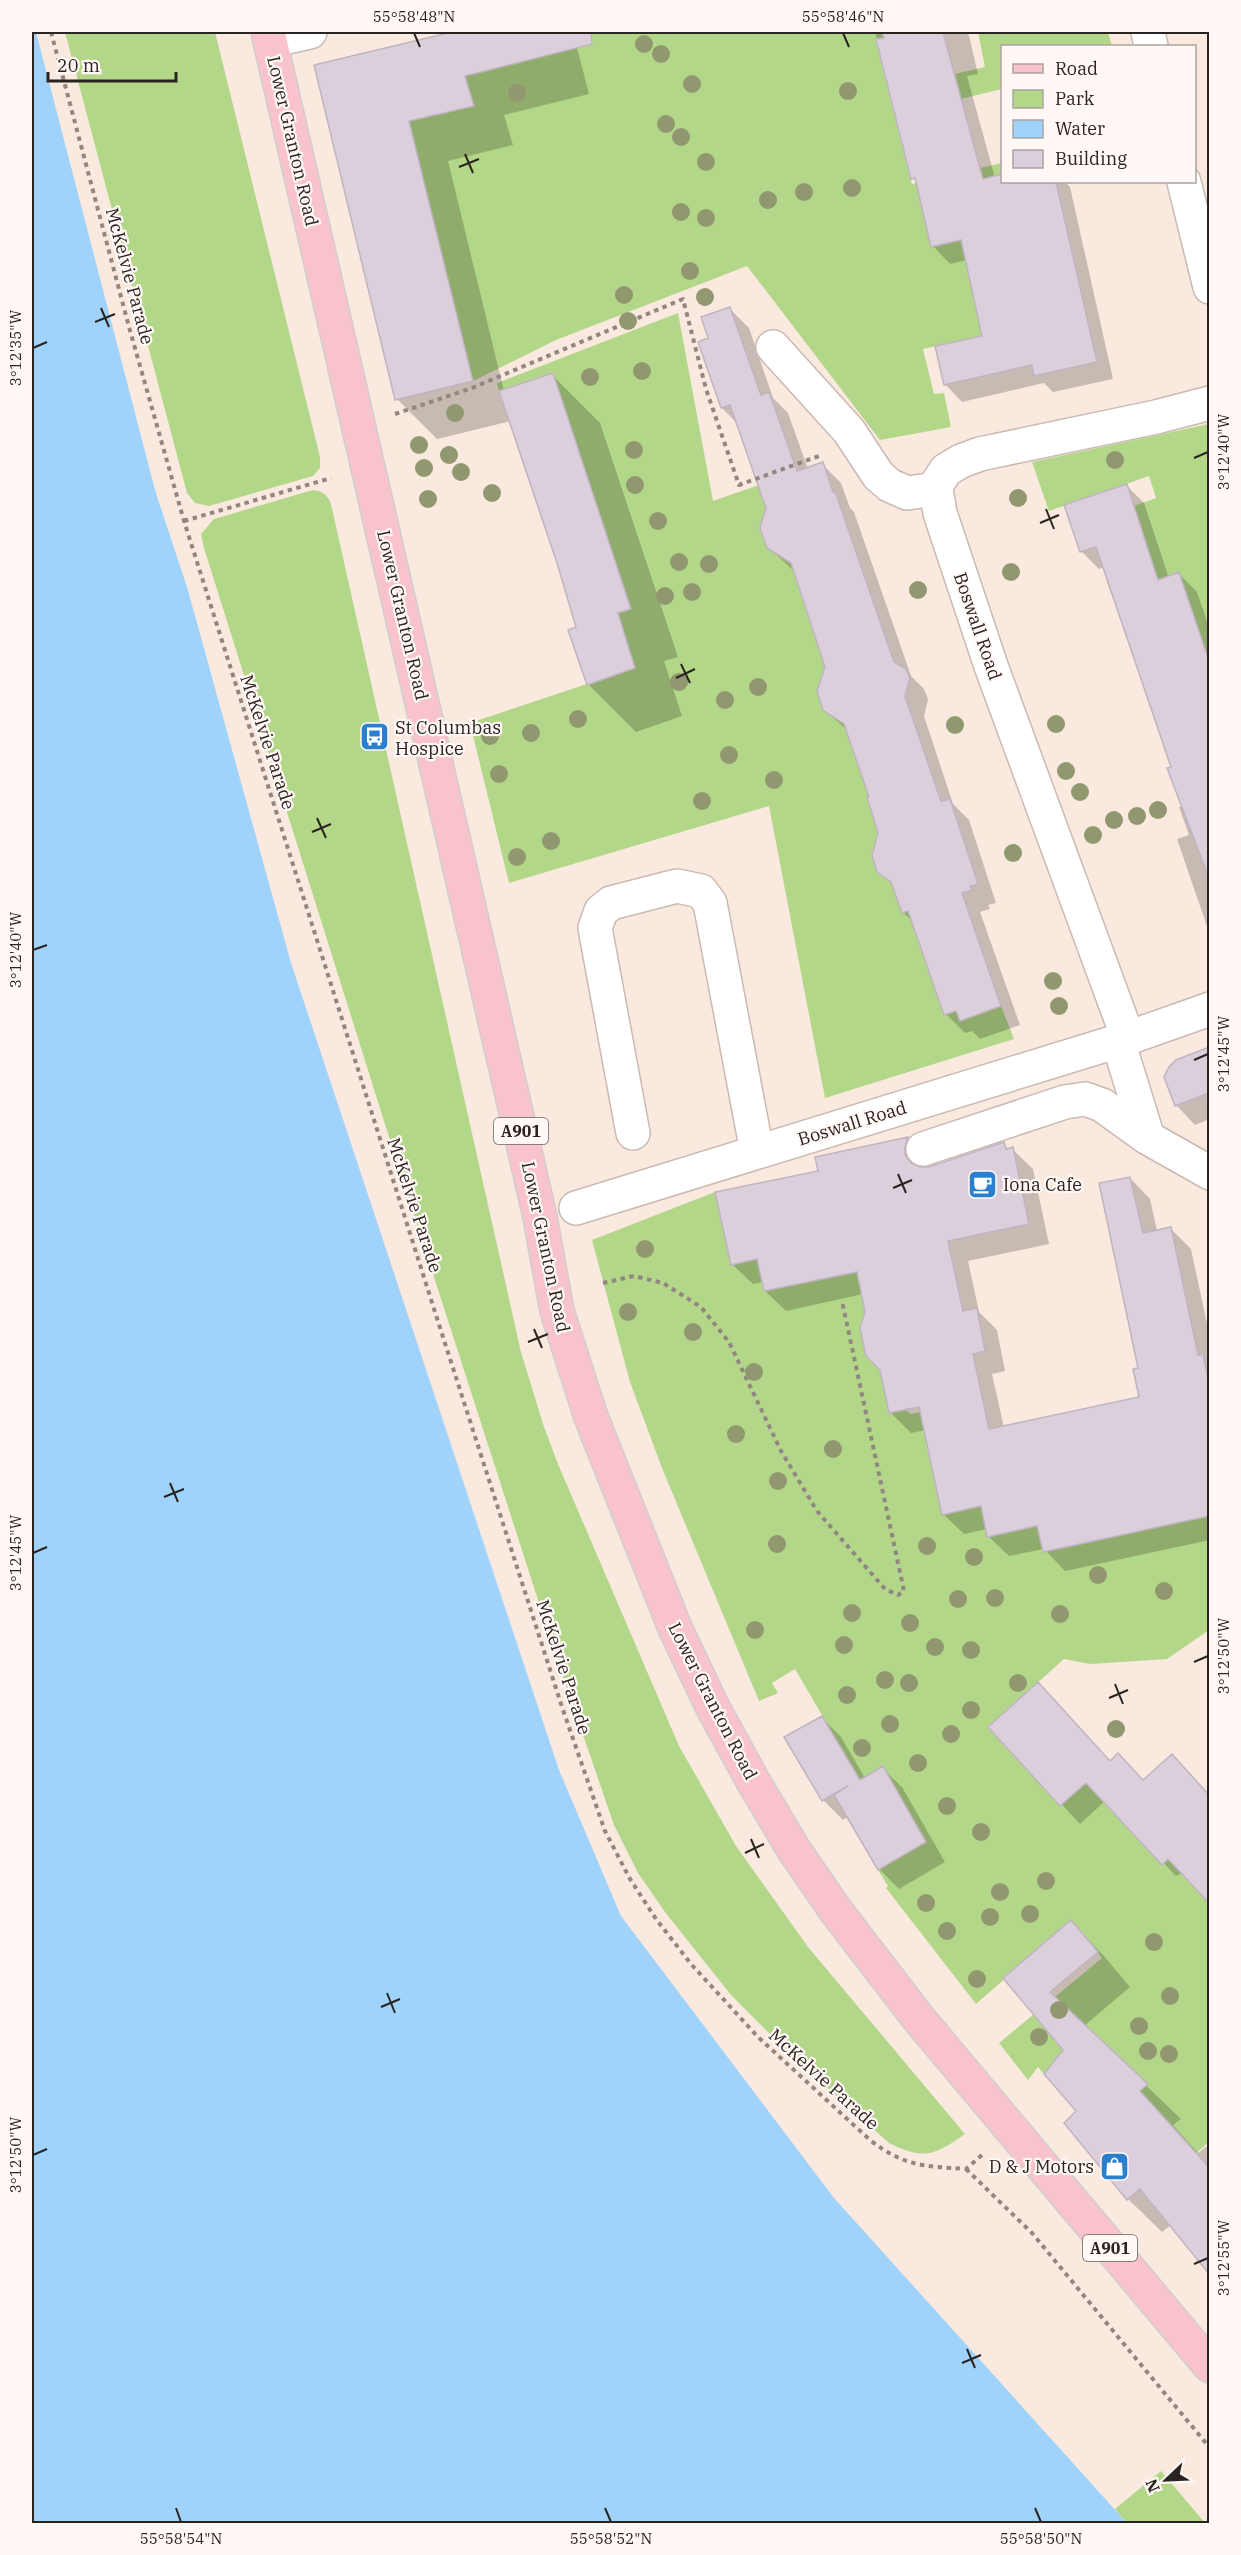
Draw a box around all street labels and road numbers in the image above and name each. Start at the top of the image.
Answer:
street label: Lower Granton Road [262,54,324,228]
street label: McKelvie Parade [101,205,159,347]
street label: Lower Granton Road [372,528,434,702]
street label: Boswall Road [949,569,1007,683]
street label: McKelvie Parade [235,672,301,812]
street label: Boswall Road [795,1096,909,1150]
road number: A901 [494,1118,548,1144]
street label: McKelvie Parade [382,1135,448,1275]
street label: Lower Granton Road [517,1160,575,1334]
street label: McKelvie Parade [531,1597,597,1737]
street label: Lower Granton Road [663,1618,763,1784]
street label: McKelvie Parade [764,2023,884,2135]
road number: A901 [1083,2235,1137,2261]

